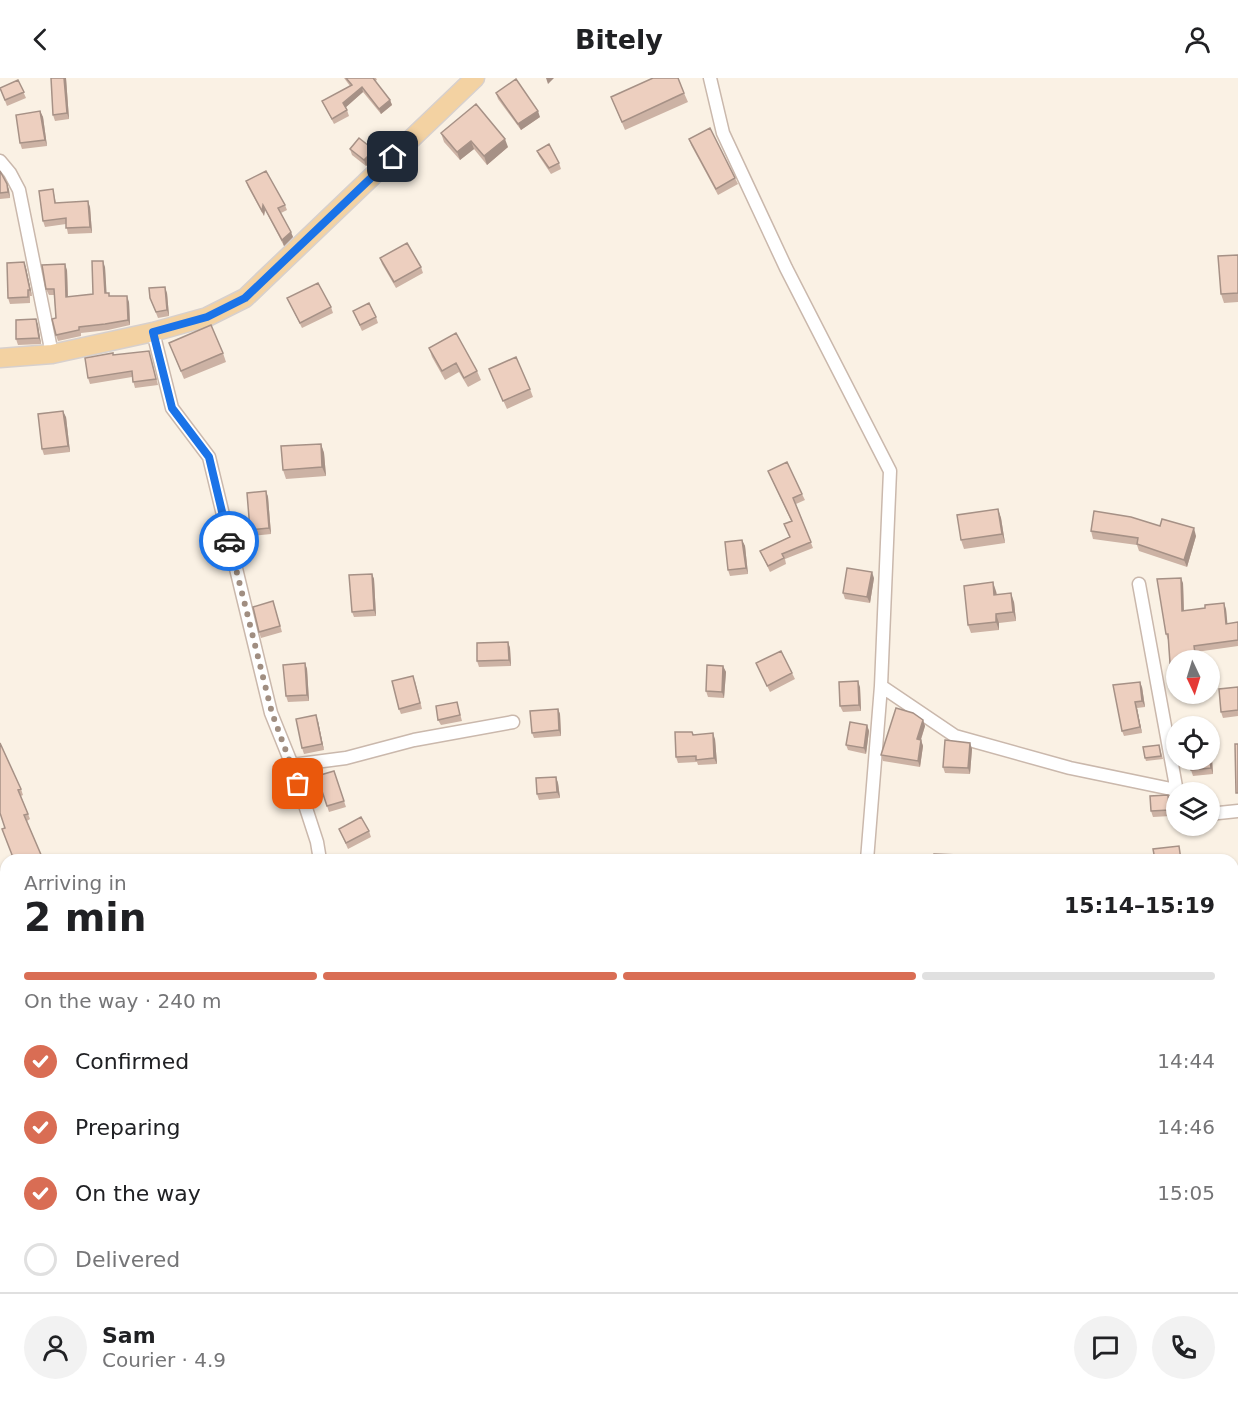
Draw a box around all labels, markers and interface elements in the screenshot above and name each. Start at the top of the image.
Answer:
icon: back [24,23,57,56]
icon: person [1181,23,1214,56]
text: Bitely [575,24,663,55]
pin [367,131,418,182]
icon: home [376,140,409,173]
courier [199,511,259,571]
icon: car [213,525,246,558]
north arrow [1166,650,1220,704]
map controls [1166,650,1220,836]
button: locate [1166,716,1220,770]
pin [272,758,323,809]
icon: bag [281,767,314,800]
button: layers [1166,782,1220,836]
text: Arriving in [24,871,127,895]
text: 15:14–15:19 [1064,893,1215,918]
text: 2 min [24,895,146,940]
text: On the way · 240 m [24,989,222,1013]
icon: check [24,1045,57,1078]
text: Confirmed [75,1049,189,1074]
text: 14:44 [1157,1049,1215,1073]
icon: check [24,1111,57,1144]
text: Preparing [75,1115,181,1140]
text: 14:46 [1157,1115,1215,1139]
icon: check [24,1177,57,1210]
text: On the way [75,1181,201,1206]
text: 15:05 [1157,1181,1215,1205]
text: Delivered [75,1247,180,1272]
button: person [24,1316,87,1379]
button: chat [1074,1316,1137,1379]
button: phone [1152,1316,1215,1379]
text: Sam [102,1323,156,1348]
text: Courier · 4.9 [102,1348,226,1372]

